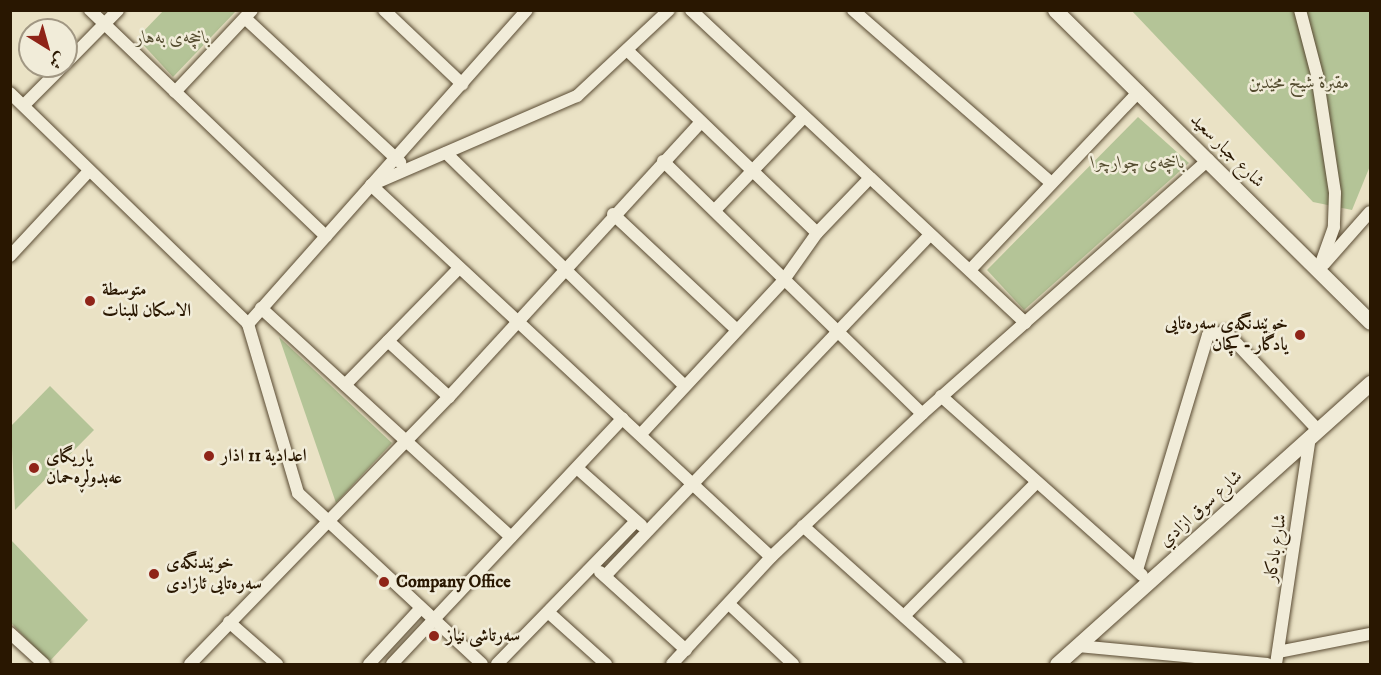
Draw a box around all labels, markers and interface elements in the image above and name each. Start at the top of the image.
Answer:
north arrow [18,18,78,78]
park label: باخچەی بەهار [136,27,210,49]
text: ش [45,48,70,74]
park label: مقبرة شيخ محێدین [1249,72,1349,94]
street label: شارع جبار سعيد [1185,109,1269,193]
park label: باخچەی چوارچرا [1091,152,1185,174]
place label: متوسطة الاسكان للبنات [102,280,191,322]
marker: متوسطة الاسكان للبنات [83,294,97,308]
place label: خوێندنگەی سەرەتایی یادگار - کچان [1165,314,1288,356]
marker: خوێندنگەی سەرەتایی یادگار - کچان [1293,328,1307,342]
place label: اعدادية 11 اذار [221,445,307,467]
place label: یاریگای عەبدولڕەحمان [46,447,122,490]
marker: اعدادية 11 اذار [202,449,216,463]
marker: یاریگای عەبدولڕەحمان [27,461,41,475]
street label: شارع سوق ازادي [1155,466,1247,552]
street label: شارع بادكار [1260,513,1292,583]
place label: خوێندنگەی سەرەتایی ئازادی [166,553,262,596]
marker: خوێندنگەی سەرەتایی ئازادی [147,567,161,581]
place label: Company Office [396,571,511,593]
marker: Company Office [377,575,391,589]
place label: سەرتاشی نیاز [446,625,520,647]
marker: سەرتاشی نیاز [427,629,441,643]

